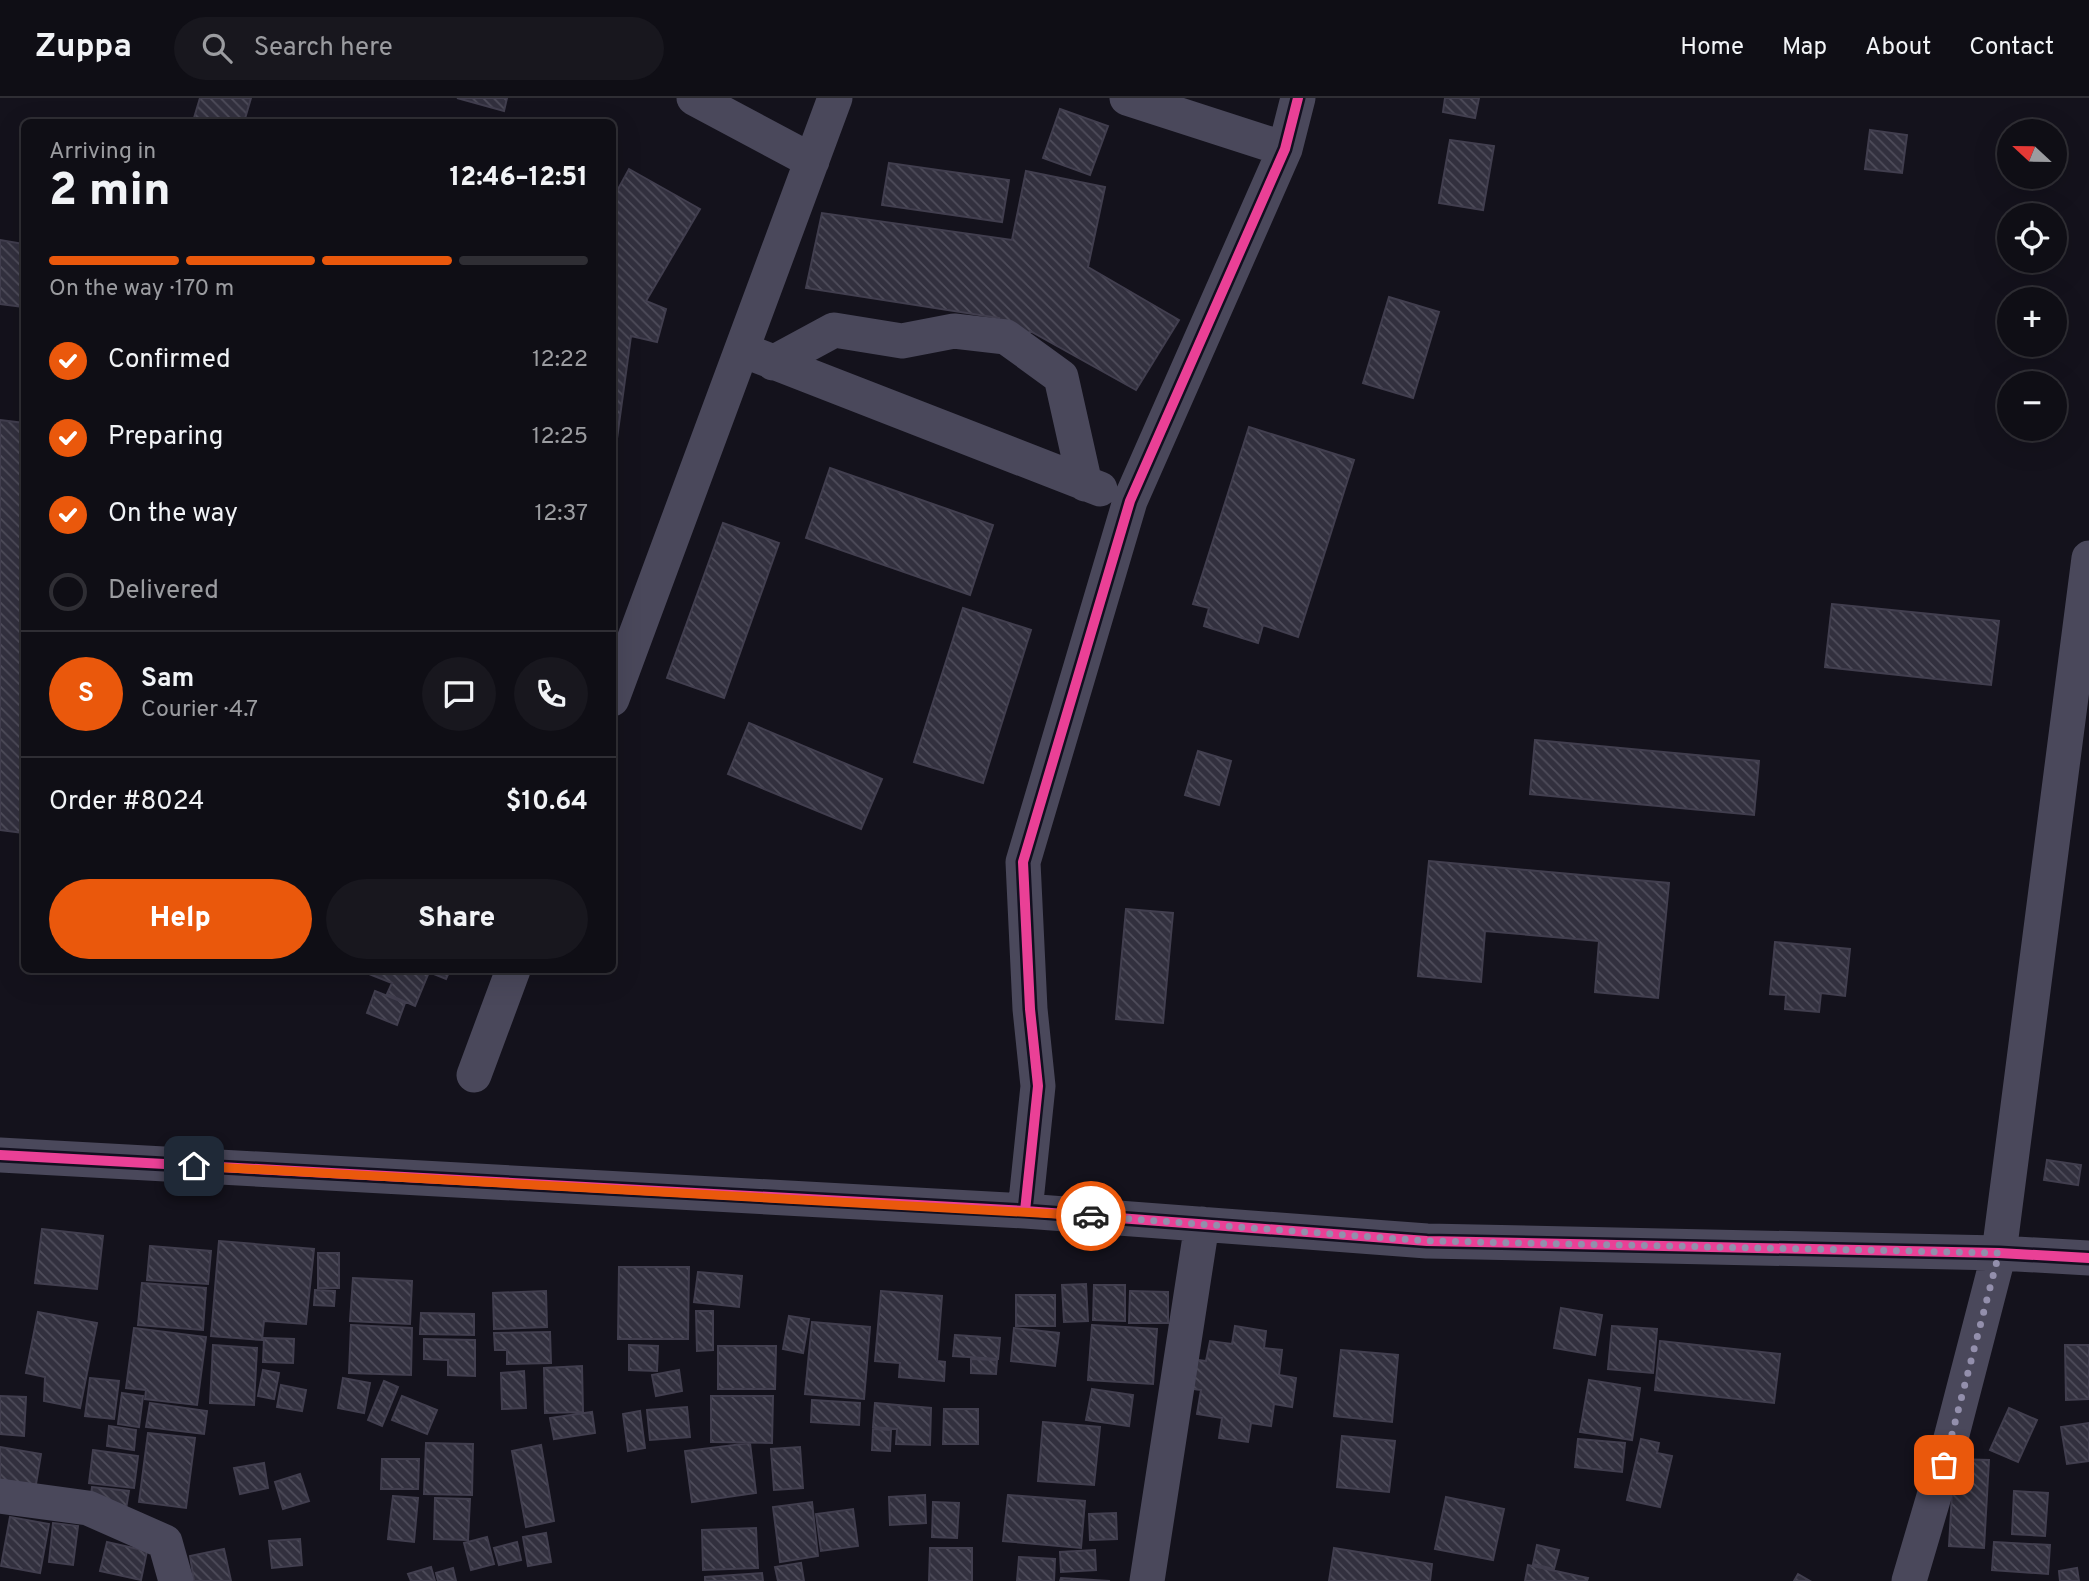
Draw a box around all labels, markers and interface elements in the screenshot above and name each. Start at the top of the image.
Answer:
search box [174,17,664,80]
text: Zuppa [35,27,132,69]
icon: search [198,29,236,67]
text: Search here [254,32,393,65]
text: Home [1680,33,1744,63]
text: Map [1782,33,1827,63]
text: About [1865,33,1931,63]
text: Contact [1969,33,2054,63]
north arrow [1997,119,2067,189]
map controls [1997,119,2067,441]
text: Arriving in [49,138,156,167]
text: 12:46–12:51 [450,162,588,195]
text: 2 min [49,163,171,222]
button: locate [1997,203,2067,273]
text: On the way · 170 m [49,275,234,304]
button: + [1997,287,2067,357]
icon: check [49,342,87,380]
text: Confirmed [108,344,231,377]
text: 12:22 [532,346,588,375]
button: − [1997,371,2067,441]
icon: check [49,419,87,457]
text: Preparing [108,421,223,454]
text: 12:25 [532,423,588,452]
icon: check [49,496,87,534]
text: On the way [108,498,238,531]
text: 12:37 [535,500,588,529]
text: Delivered [108,575,219,608]
button: chat [422,657,496,731]
button: phone [514,657,588,731]
text: Sam [141,663,194,696]
text: S [78,678,94,711]
text: Courier · 4.7 [141,696,258,725]
text: Order #8024 [49,786,205,819]
text: $10.64 [506,786,588,819]
button: Help [49,879,312,959]
button: Share [326,879,588,959]
pin [164,1136,224,1196]
icon: home [175,1147,213,1185]
courier [1056,1181,1126,1251]
icon: car [1072,1197,1110,1235]
pin [1914,1435,1974,1495]
icon: bag [1925,1446,1963,1484]

